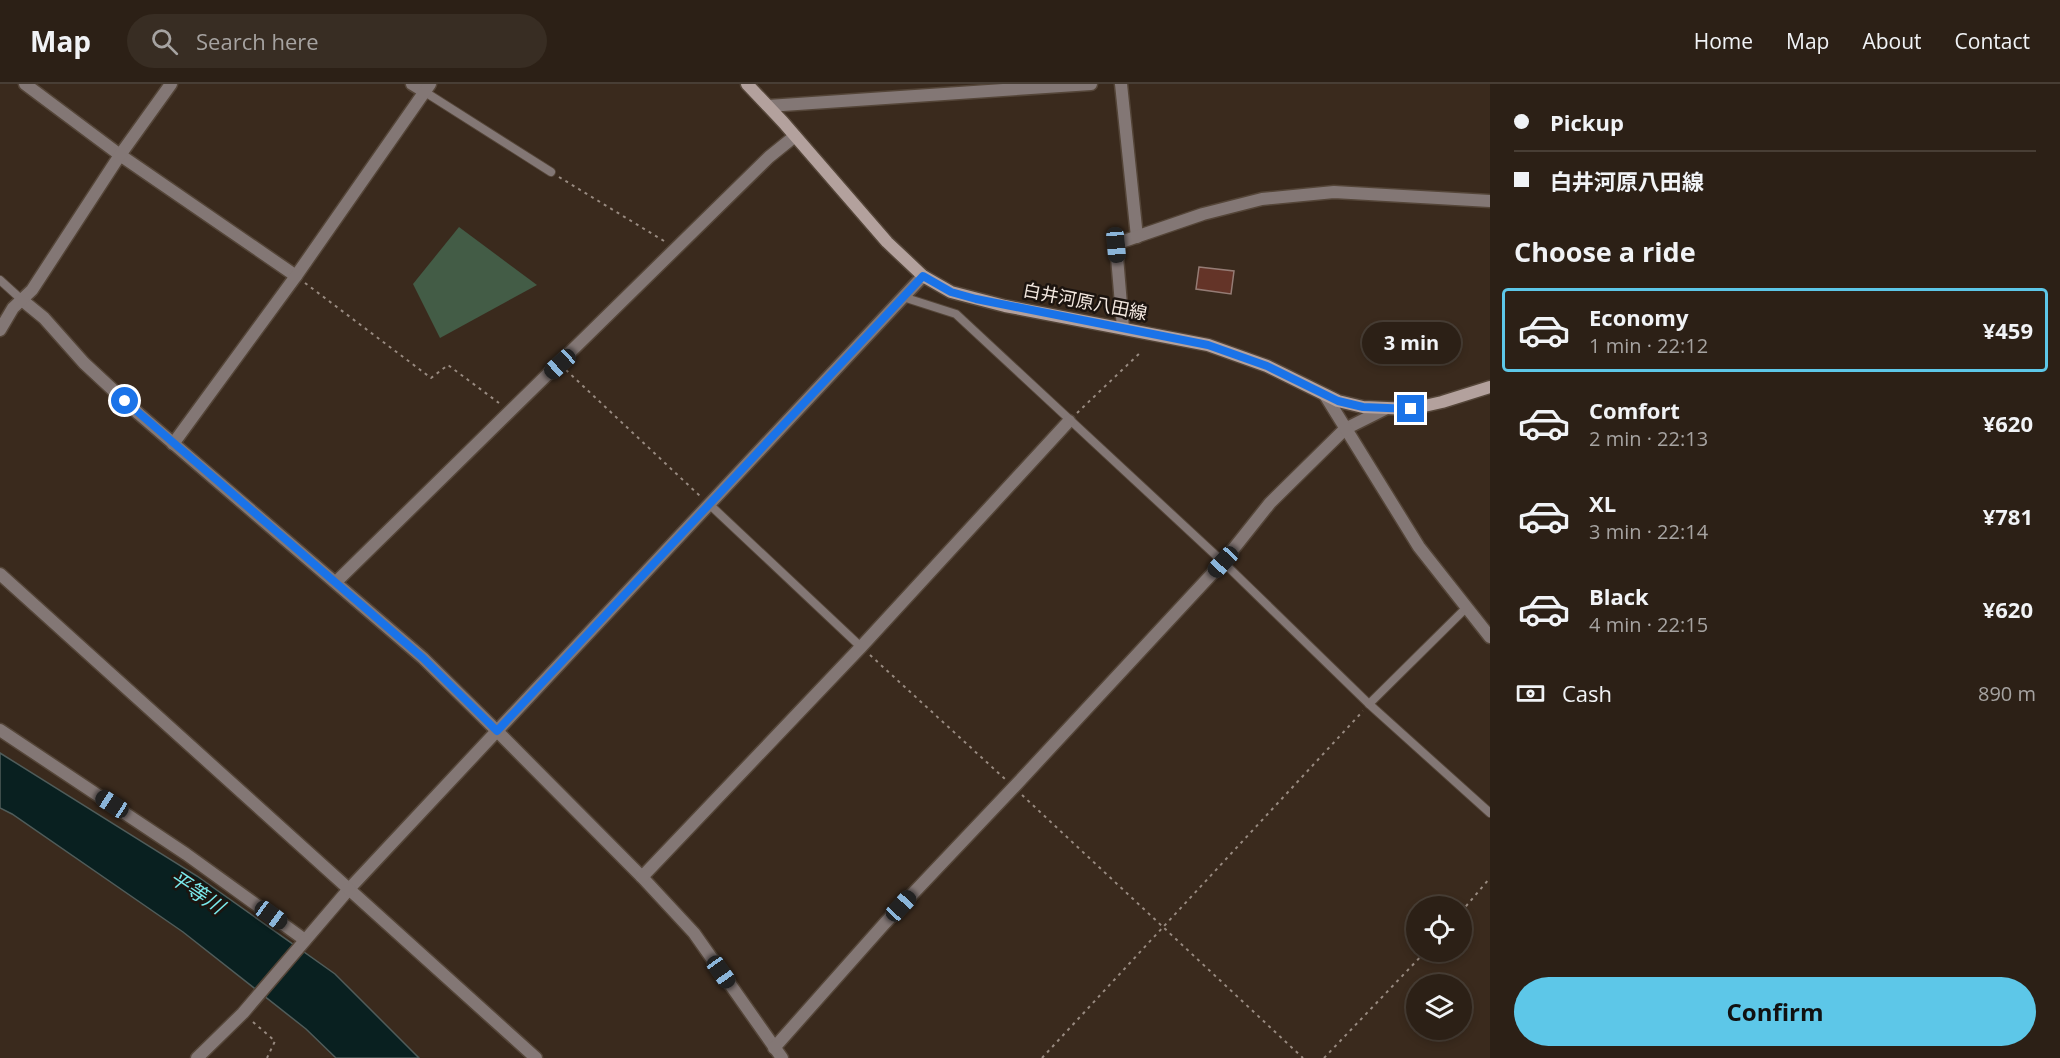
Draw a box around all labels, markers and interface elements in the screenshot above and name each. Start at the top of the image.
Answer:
search box [127,14,547,68]
text: Map [30,22,91,60]
icon: search [148,25,181,58]
text: Search here [196,26,319,56]
text: Home [1694,27,1753,55]
text: Map [1786,27,1829,55]
text: About [1862,27,1922,55]
text: Contact [1955,27,2030,55]
text: Pickup [1550,107,1624,137]
text: 白井河原八田線 [1550,166,1704,196]
car [1105,226,1127,264]
text: Choose a ride [1514,233,1696,270]
street label: 白井河原八田線 [1021,277,1149,325]
text: Economy [1589,302,1688,332]
icon: car [1517,303,1571,357]
text: ¥459 [1983,315,2033,345]
callout: 3 min [1362,322,1460,364]
text: 3 min [1384,329,1439,356]
text: 1 min · 22:12 [1589,332,1708,359]
car [541,345,579,383]
route start [111,387,138,414]
route end [1397,395,1424,422]
text: Comfort [1589,395,1680,425]
icon: car [1517,396,1571,450]
text: ¥620 [1983,408,2033,438]
text: 2 min · 22:13 [1589,425,1708,452]
text: XL [1589,488,1616,518]
icon: car [1517,489,1571,543]
text: ¥781 [1983,501,2033,531]
text: 3 min · 22:14 [1589,518,1708,545]
car [1204,543,1242,581]
text: Black [1589,581,1649,611]
icon: car [1517,582,1571,636]
text: ¥620 [1983,594,2033,624]
text: 4 min · 22:15 [1589,611,1708,638]
icon: cash [1514,677,1547,710]
text: Cash [1562,678,1612,708]
text: 890 m [1978,680,2036,707]
car [92,787,132,821]
water label: 平等川 [165,864,231,921]
car [882,887,920,925]
map controls [1406,896,1472,1040]
button: locate [1406,896,1472,962]
car [251,897,291,933]
car [703,952,739,992]
button: layers [1406,974,1472,1040]
button: Confirm [1514,977,2036,1046]

